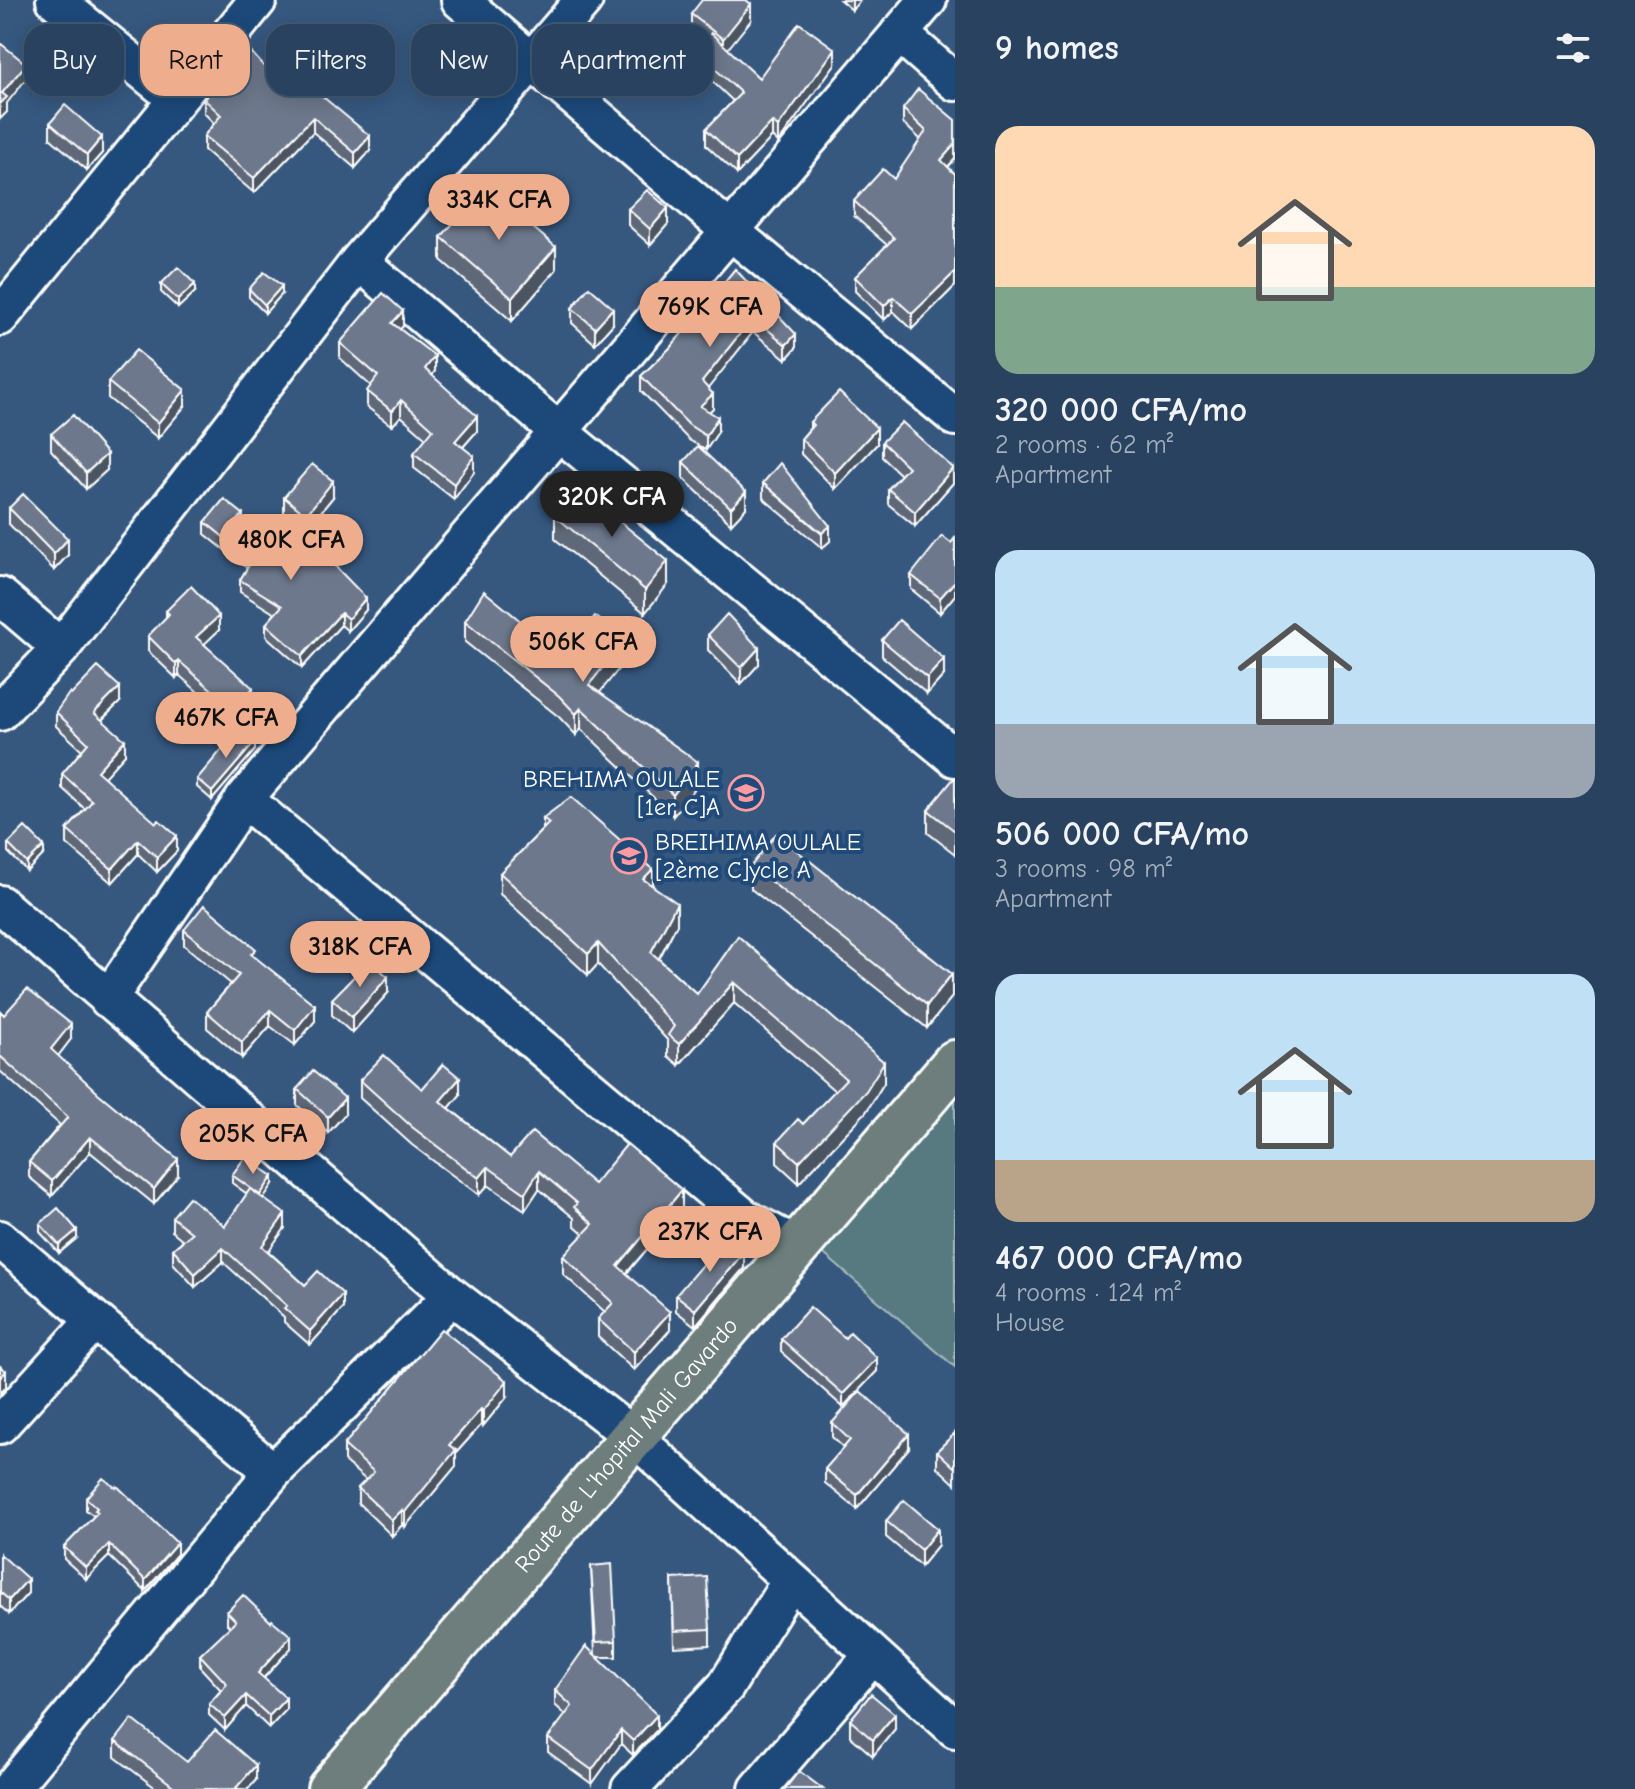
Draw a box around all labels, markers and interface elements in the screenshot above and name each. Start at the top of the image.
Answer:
chip: Buy [24,24,124,96]
chip: Rent [140,24,250,96]
chip: Filters [266,24,395,96]
chip: New [411,24,516,96]
chip: Apartment [532,24,713,96]
icon: filters [1551,26,1595,70]
text: 9 homes [995,28,1119,68]
pin: 334K CFA [416,174,582,242]
icon: home [1223,178,1367,322]
text: 334K CFA [446,185,552,215]
pin: 769K CFA [627,281,793,349]
text: 769K CFA [657,292,763,322]
text: 320 000 CFA/mo [995,390,1247,430]
text: 2 rooms · 62 m² [995,430,1173,460]
text: Apartment [995,460,1111,490]
pin: 320K CFA [529,471,695,539]
text: 320K CFA [558,482,666,512]
pin: 480K CFA [208,514,374,582]
text: 480K CFA [237,525,345,555]
icon: home [1223,602,1367,746]
pin: 506K CFA [500,616,666,684]
text: 506K CFA [528,627,638,657]
pin: 467K CFA [143,692,309,760]
text: 467K CFA [174,703,278,733]
place label: BREHIMA OULALE [1er C]A [523,765,720,821]
school or university icon: BREHIMA OULALE [1er C]A [727,774,765,812]
text: 506 000 CFA/mo [995,814,1249,854]
place label: BREIHIMA OULALE [2ème C]ycle A [655,828,861,884]
school or university icon: BREIHIMA OULALE [2ème C]ycle A [610,837,648,875]
text: 3 rooms · 98 m² [995,854,1172,884]
text: Apartment [995,884,1111,914]
pin: 318K CFA [277,921,443,989]
text: 318K CFA [308,932,412,962]
icon: home [1223,1026,1367,1170]
pin: 205K CFA [170,1108,336,1176]
text: 205K CFA [199,1119,307,1149]
pin: 237K CFA [627,1206,793,1274]
text: 237K CFA [658,1217,762,1247]
text: 467 000 CFA/mo [995,1238,1243,1278]
text: 4 rooms · 124 m² [995,1278,1181,1308]
text: House [995,1308,1065,1338]
street label: Route de L'hopital Mali Gavardo [509,1312,744,1578]

